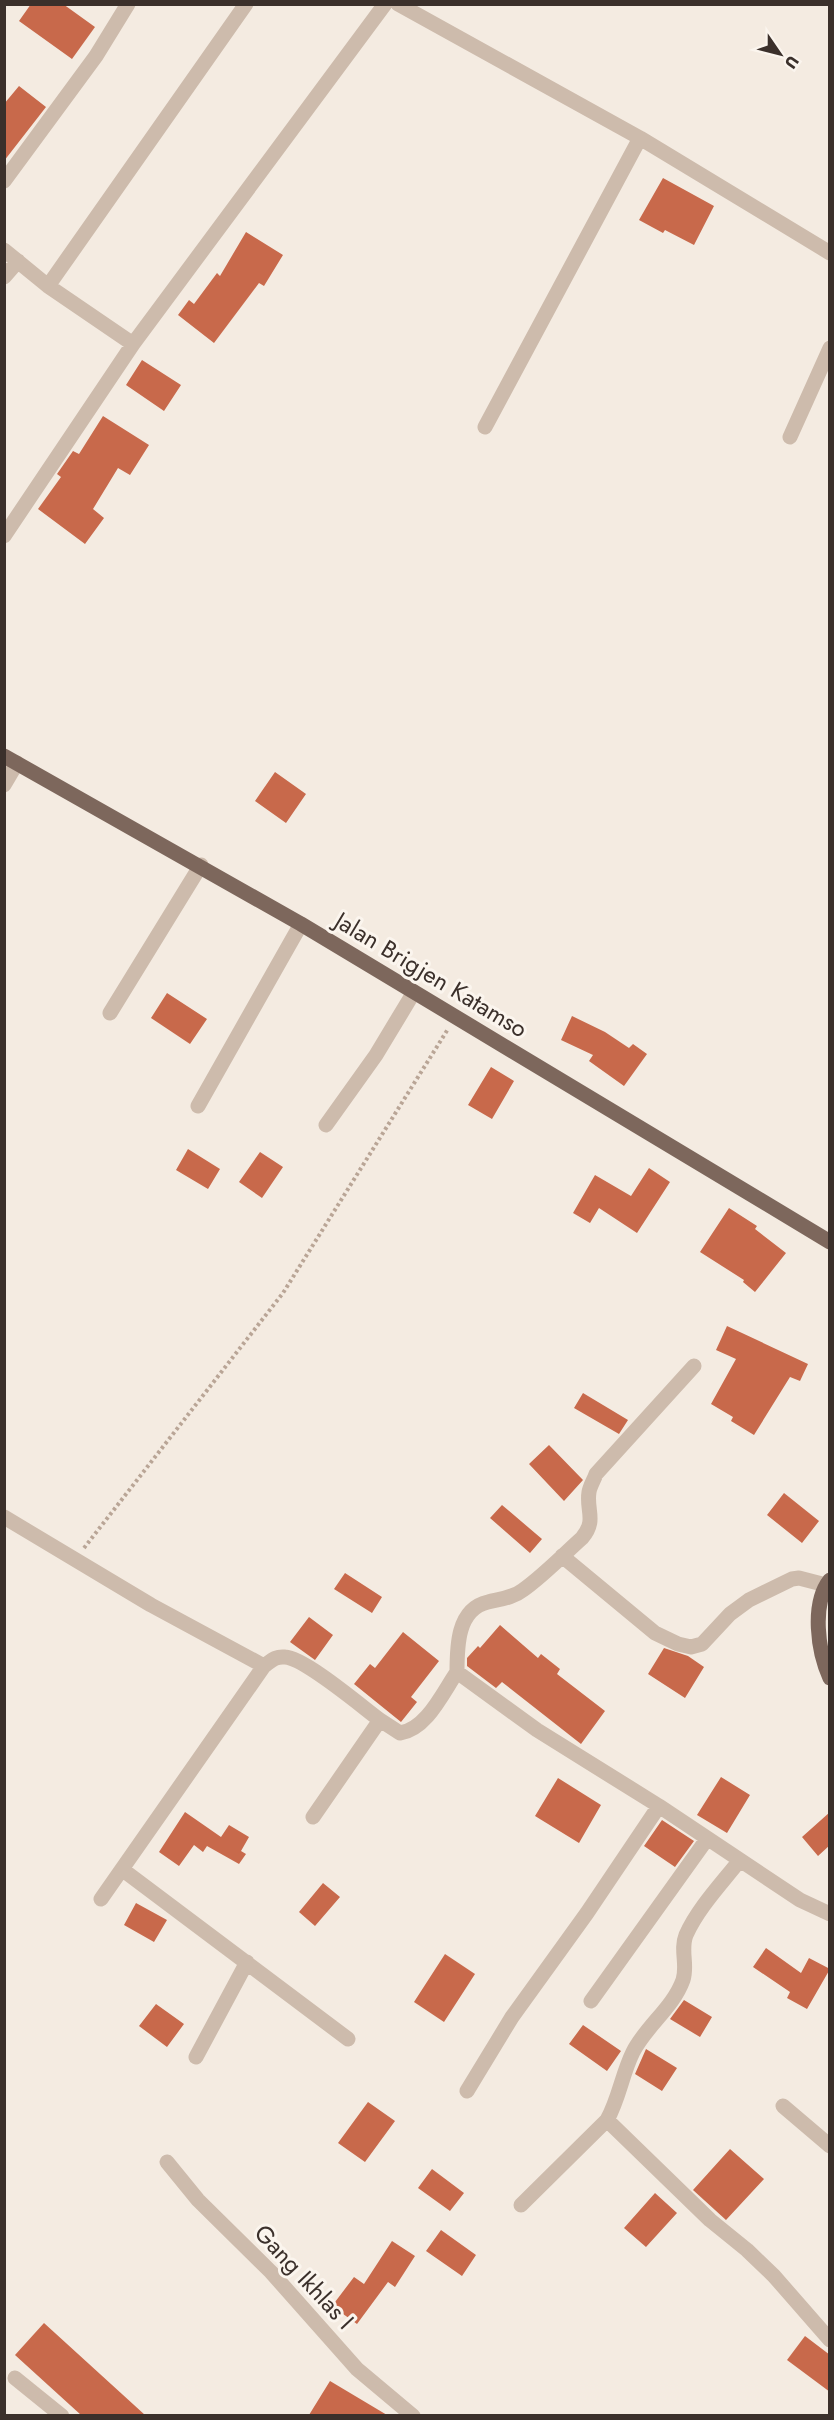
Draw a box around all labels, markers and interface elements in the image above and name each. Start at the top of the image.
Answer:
north arrow [750,24,810,84]
text: U [779,51,805,74]
street label: Jalan Brigjen Katamso [326,902,534,1046]
street label: Gang Ikhlas I [246,2216,362,2337]

